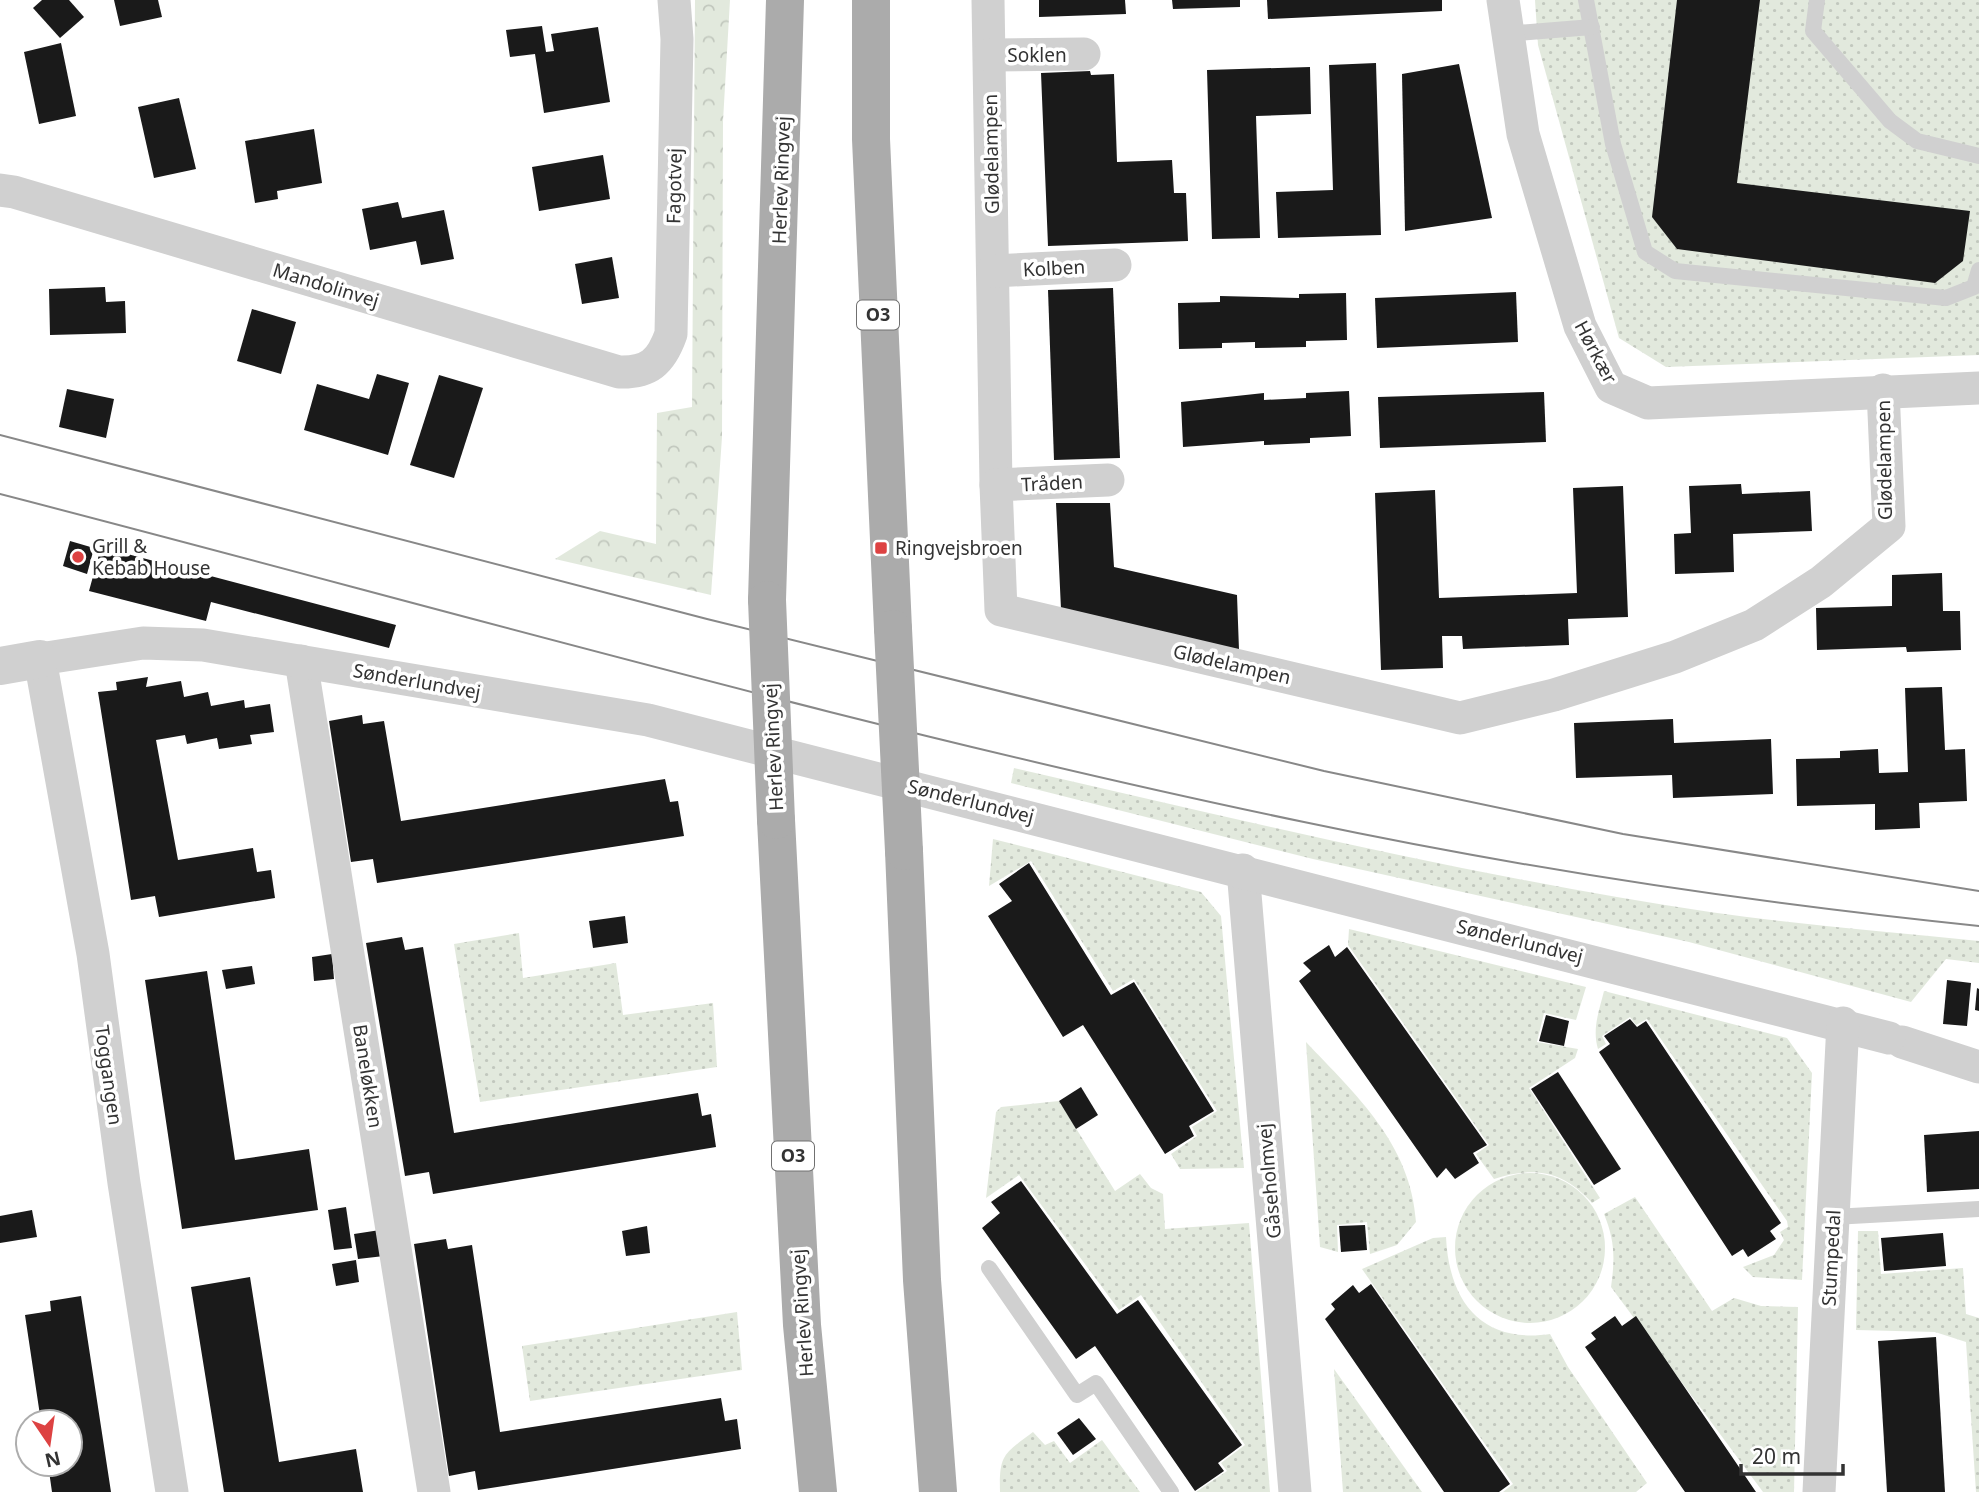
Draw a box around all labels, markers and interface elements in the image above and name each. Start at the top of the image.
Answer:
street label: Soklen [1007,42,1067,68]
street label: Glødelampen [977,94,1005,214]
street label: Herlev Ringvej [766,116,796,244]
street label: Fagotvej [660,148,688,224]
street label: Kolben [1022,253,1086,283]
street label: Mandolinvej [270,257,382,313]
road number: O3 [857,300,899,330]
street label: Hørkær [1569,316,1623,388]
street label: Glødelampen [1870,400,1898,520]
street label: Tråden [1020,468,1084,498]
place label: Grill & Kebab House [92,533,211,581]
place label: Ringvejsbroen [895,535,1023,561]
marker: Ringvejsbroen [873,540,889,556]
marker: Grill & Kebab House [70,549,86,565]
street label: Glødelampen [1171,638,1293,690]
street label: Sønderlundvej [351,657,483,705]
street label: Herlev Ringvej [757,682,789,812]
street label: Sønderlundvej [905,773,1037,829]
street label: Sønderlundvej [1454,913,1586,969]
street label: Baneløkken [347,1022,389,1130]
street label: Toggangen [89,1023,129,1127]
street label: Gåseholmvej [1251,1122,1287,1240]
road number: O3 [772,1142,814,1170]
street label: Stumpedal [1815,1209,1847,1307]
street label: Herlev Ringvej [785,1248,819,1378]
north arrow [14,1408,84,1478]
scale bar [1741,1432,1842,1476]
text: 20 m [1752,1442,1801,1470]
text: N [42,1445,63,1474]

